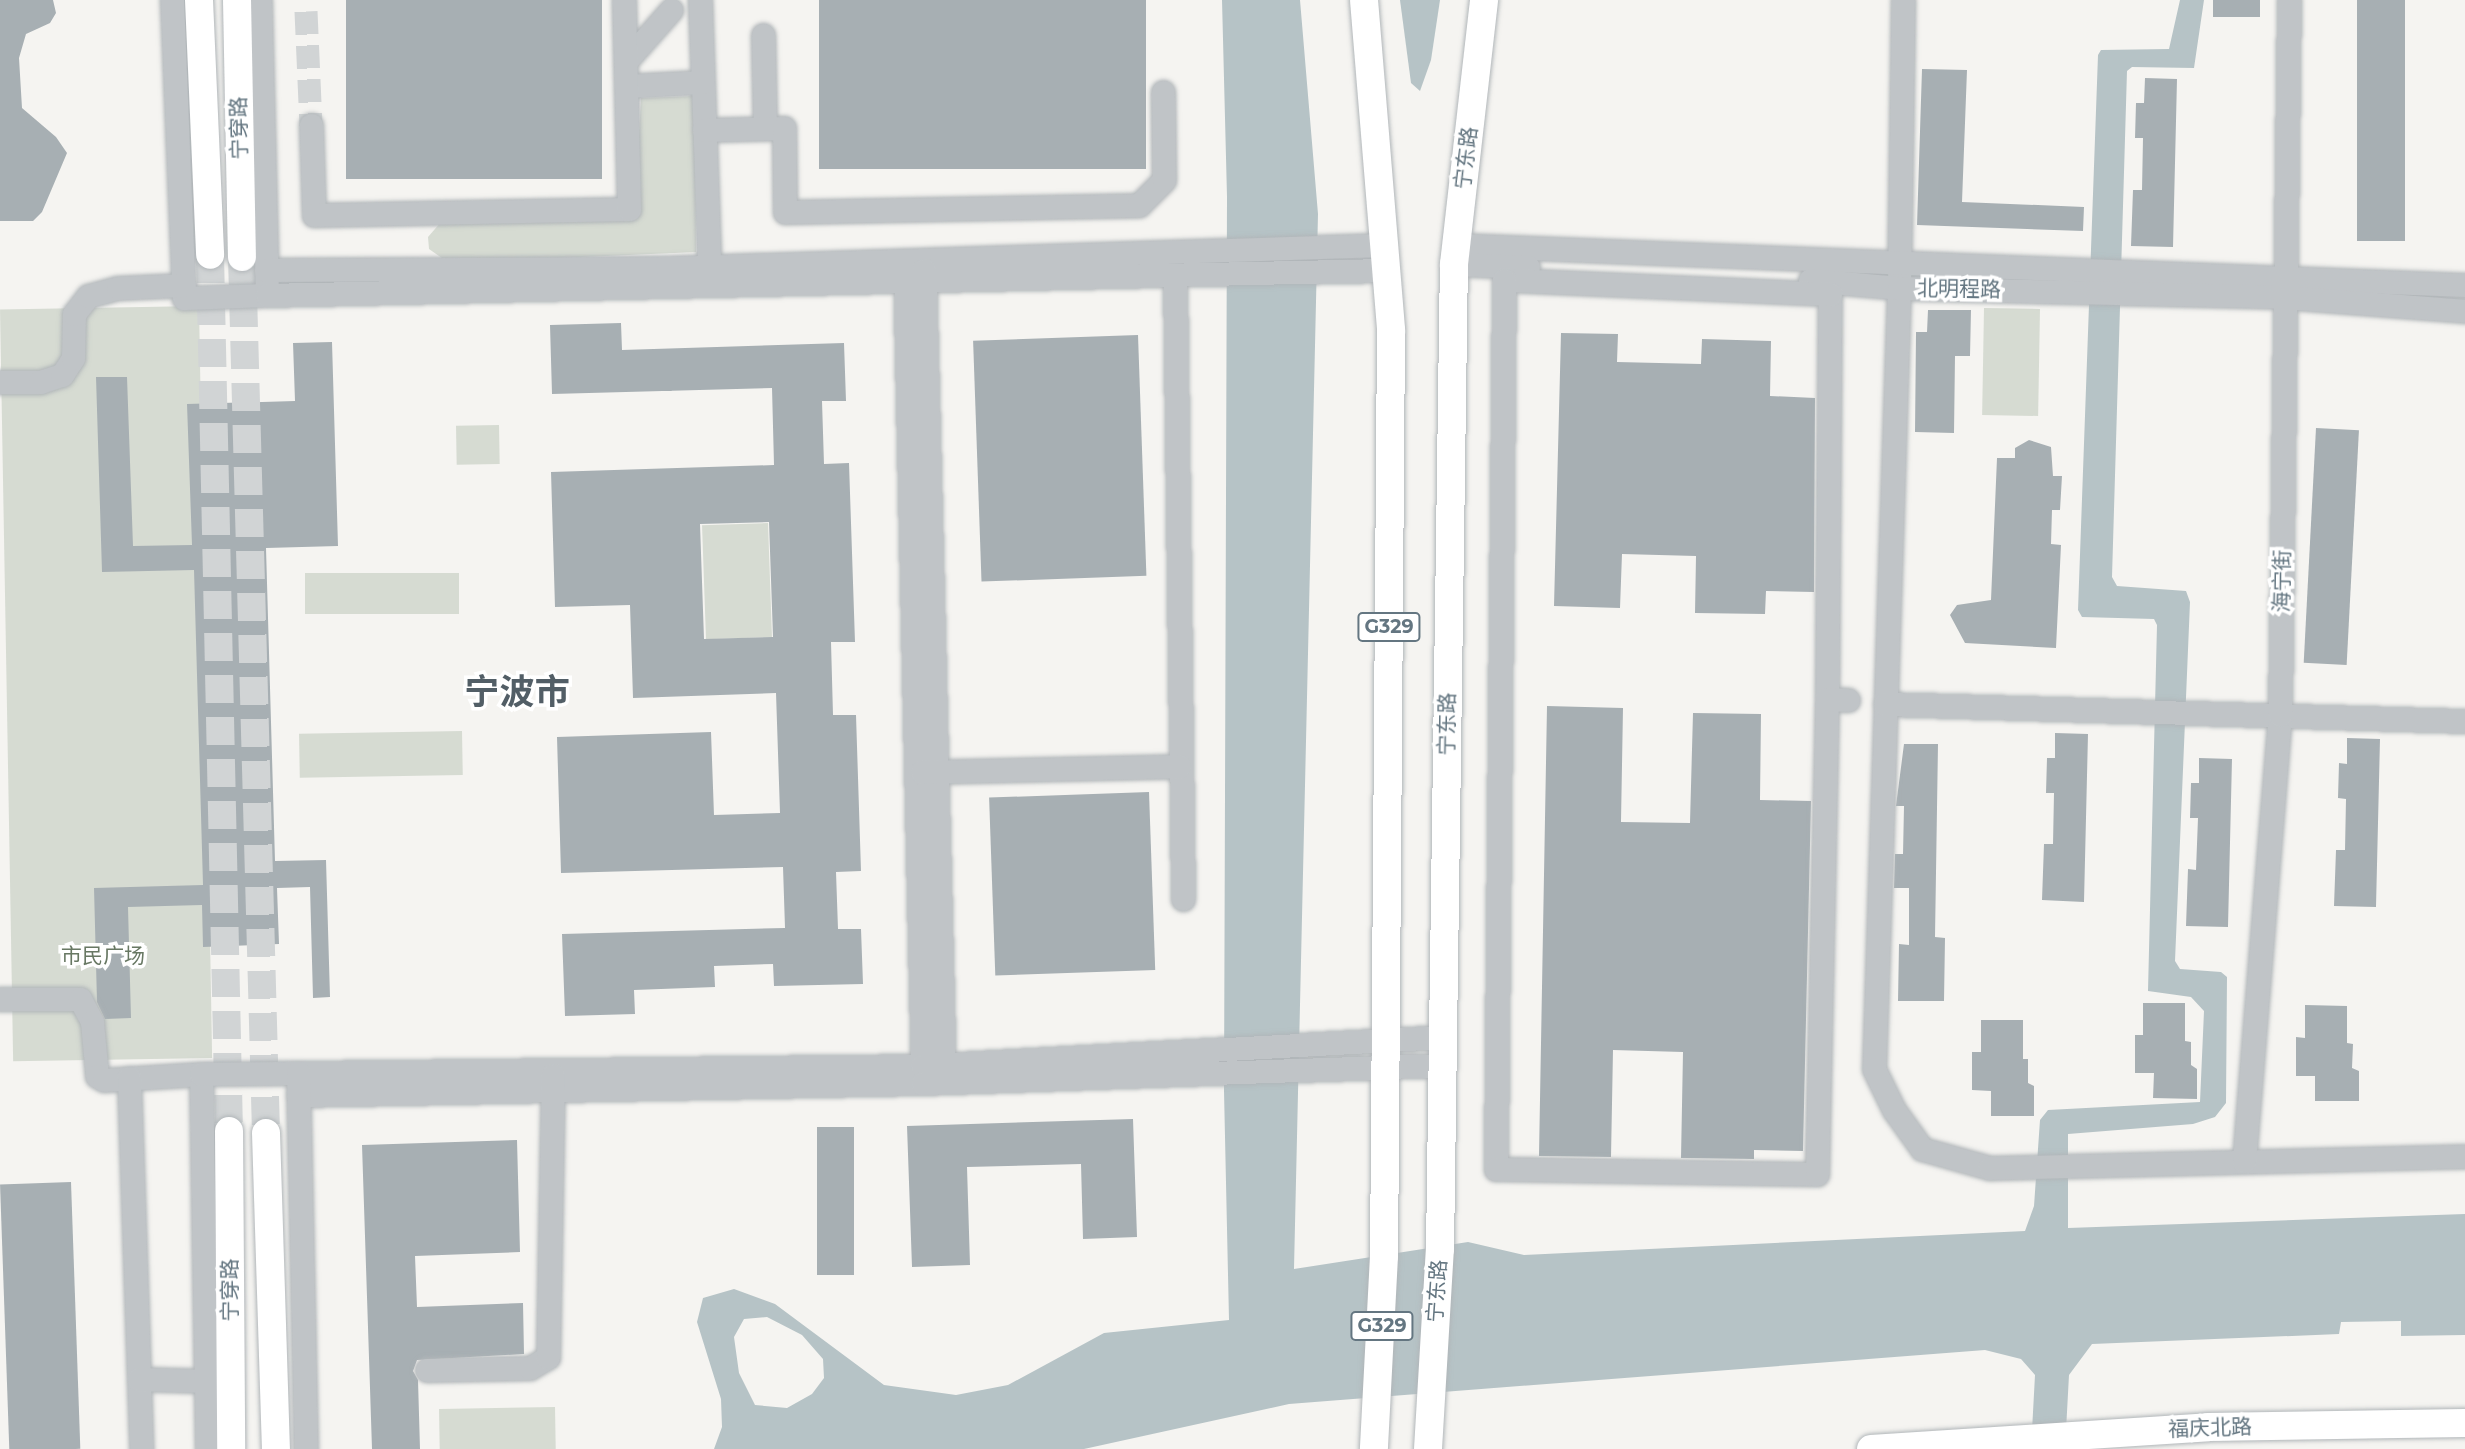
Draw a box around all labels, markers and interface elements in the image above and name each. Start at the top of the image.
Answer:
street label: 宁穿路 [226,96,252,160]
street label: 宁东路 [1450,125,1482,191]
street label: 北明程路 [1917,276,2001,302]
street label: 海宁街 [2269,549,2295,613]
road number: G329 [1356,612,1422,642]
district label: 宁波市 [465,671,569,713]
street label: 宁东路 [1434,692,1460,756]
park label: 市民广场 [61,943,145,969]
street label: 宁穿路 [217,1259,243,1321]
street label: 宁东路 [1422,1259,1452,1323]
road number: G329 [1349,1310,1415,1342]
street label: 福庆北路 [2168,1414,2252,1442]

